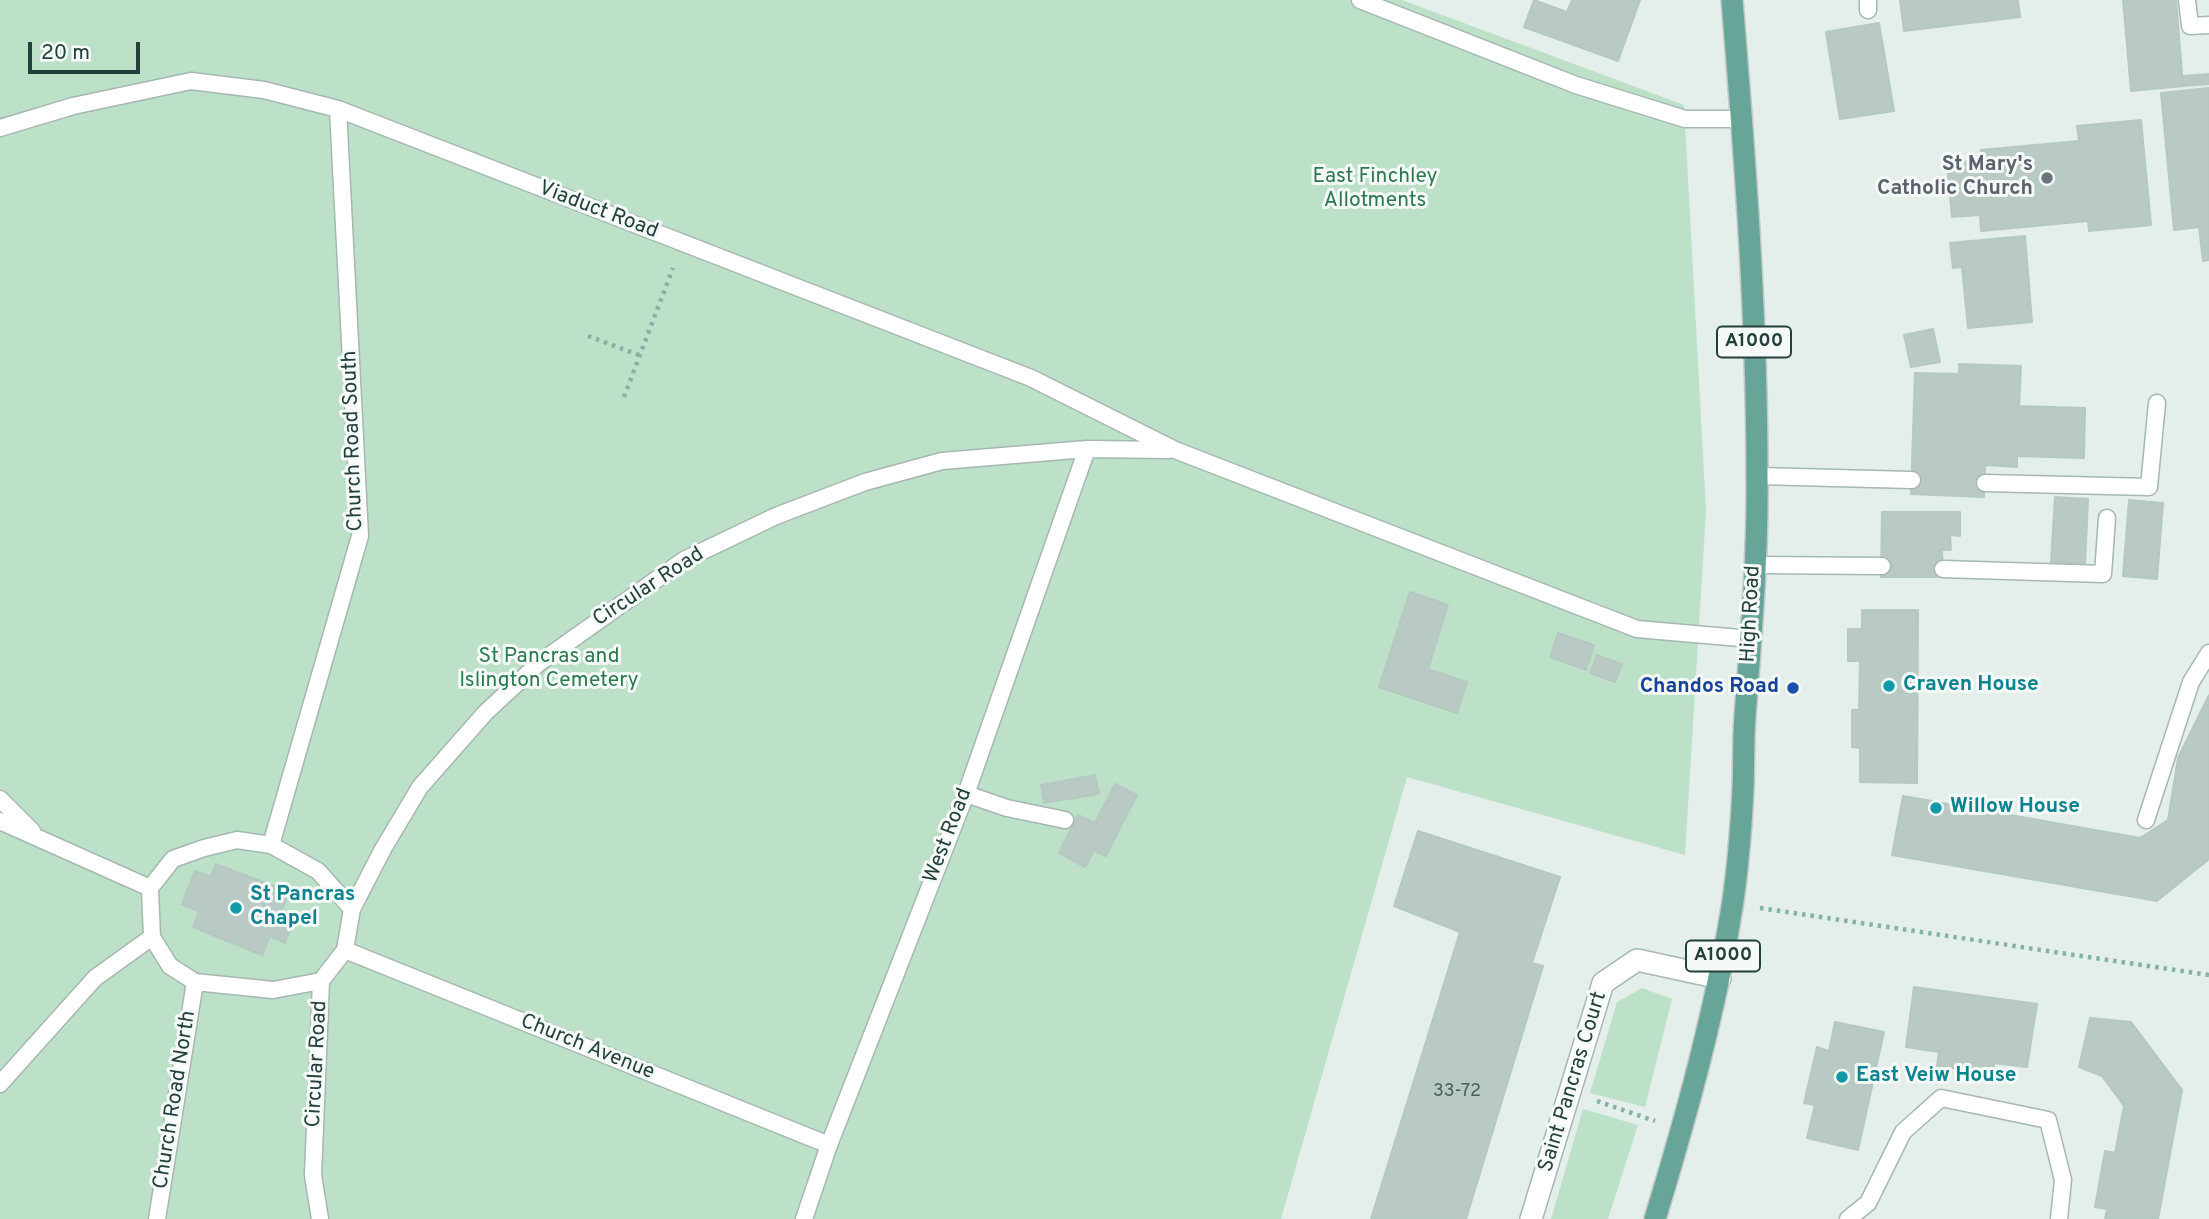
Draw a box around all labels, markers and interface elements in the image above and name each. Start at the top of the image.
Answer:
scale bar [32,28,144,72]
text: 20 m [41,40,90,67]
place label: St Mary's Catholic Church [1877,153,2033,203]
park label: East Finchley Allotments [1312,165,1438,215]
marker: St Mary's Catholic Church [2039,170,2055,186]
street label: Viaduct Road [535,177,661,245]
road number: A1000 [1717,326,1791,358]
street label: Church Road South [338,350,370,532]
street label: Circular Road [589,543,709,633]
street label: High Road [1737,565,1767,663]
park label: St Pancras and Islington Cemetery [459,645,639,695]
place label: Craven House [1903,673,2039,699]
place label: Chandos Road [1640,675,1779,701]
marker: Craven House [1881,678,1897,694]
marker: Chandos Road [1785,680,1801,696]
street label: West Road [919,785,979,887]
place label: Willow House [1950,795,2080,821]
marker: Willow House [1928,800,1944,816]
place label: St Pancras Chapel [250,883,355,933]
marker: St Pancras Chapel [228,900,244,916]
road number: A1000 [1686,940,1760,972]
street label: Saint Pancras Court [1535,989,1613,1175]
street label: Circular Road [302,1000,334,1128]
street label: Church Road North [149,1009,203,1191]
street label: Church Avenue [516,1010,658,1086]
place label: East Veiw House [1856,1064,2017,1090]
marker: East Veiw House [1834,1069,1850,1085]
house number: 33-72 [1433,1081,1481,1103]

